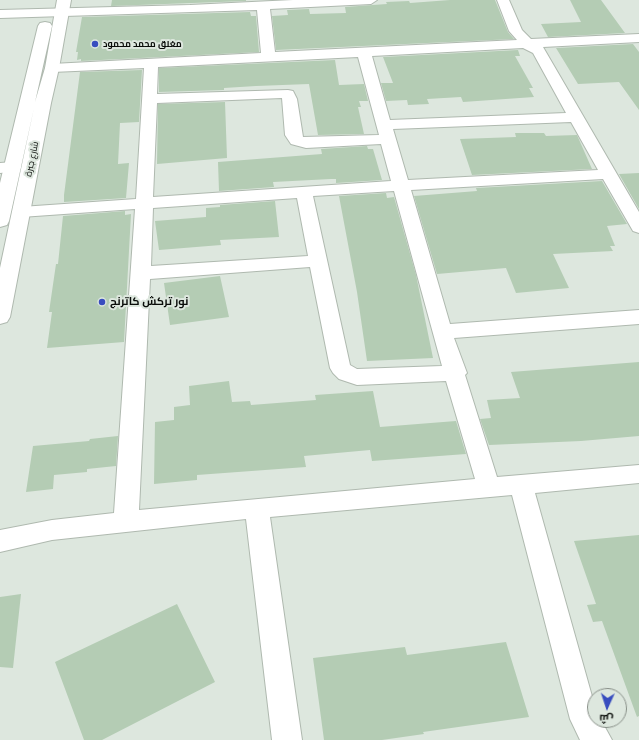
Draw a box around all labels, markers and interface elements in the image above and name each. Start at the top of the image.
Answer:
marker: مغلق محمد محمود [90,39,100,49]
place label: مغلق محمد محمود [103,39,182,49]
street label: شارع جبرة [23,140,41,178]
place label: نور تركش كاترنج [110,295,188,309]
marker: نور تركش كاترنج [97,297,107,307]
north arrow [587,688,627,728]
text: ش [599,712,614,726]

